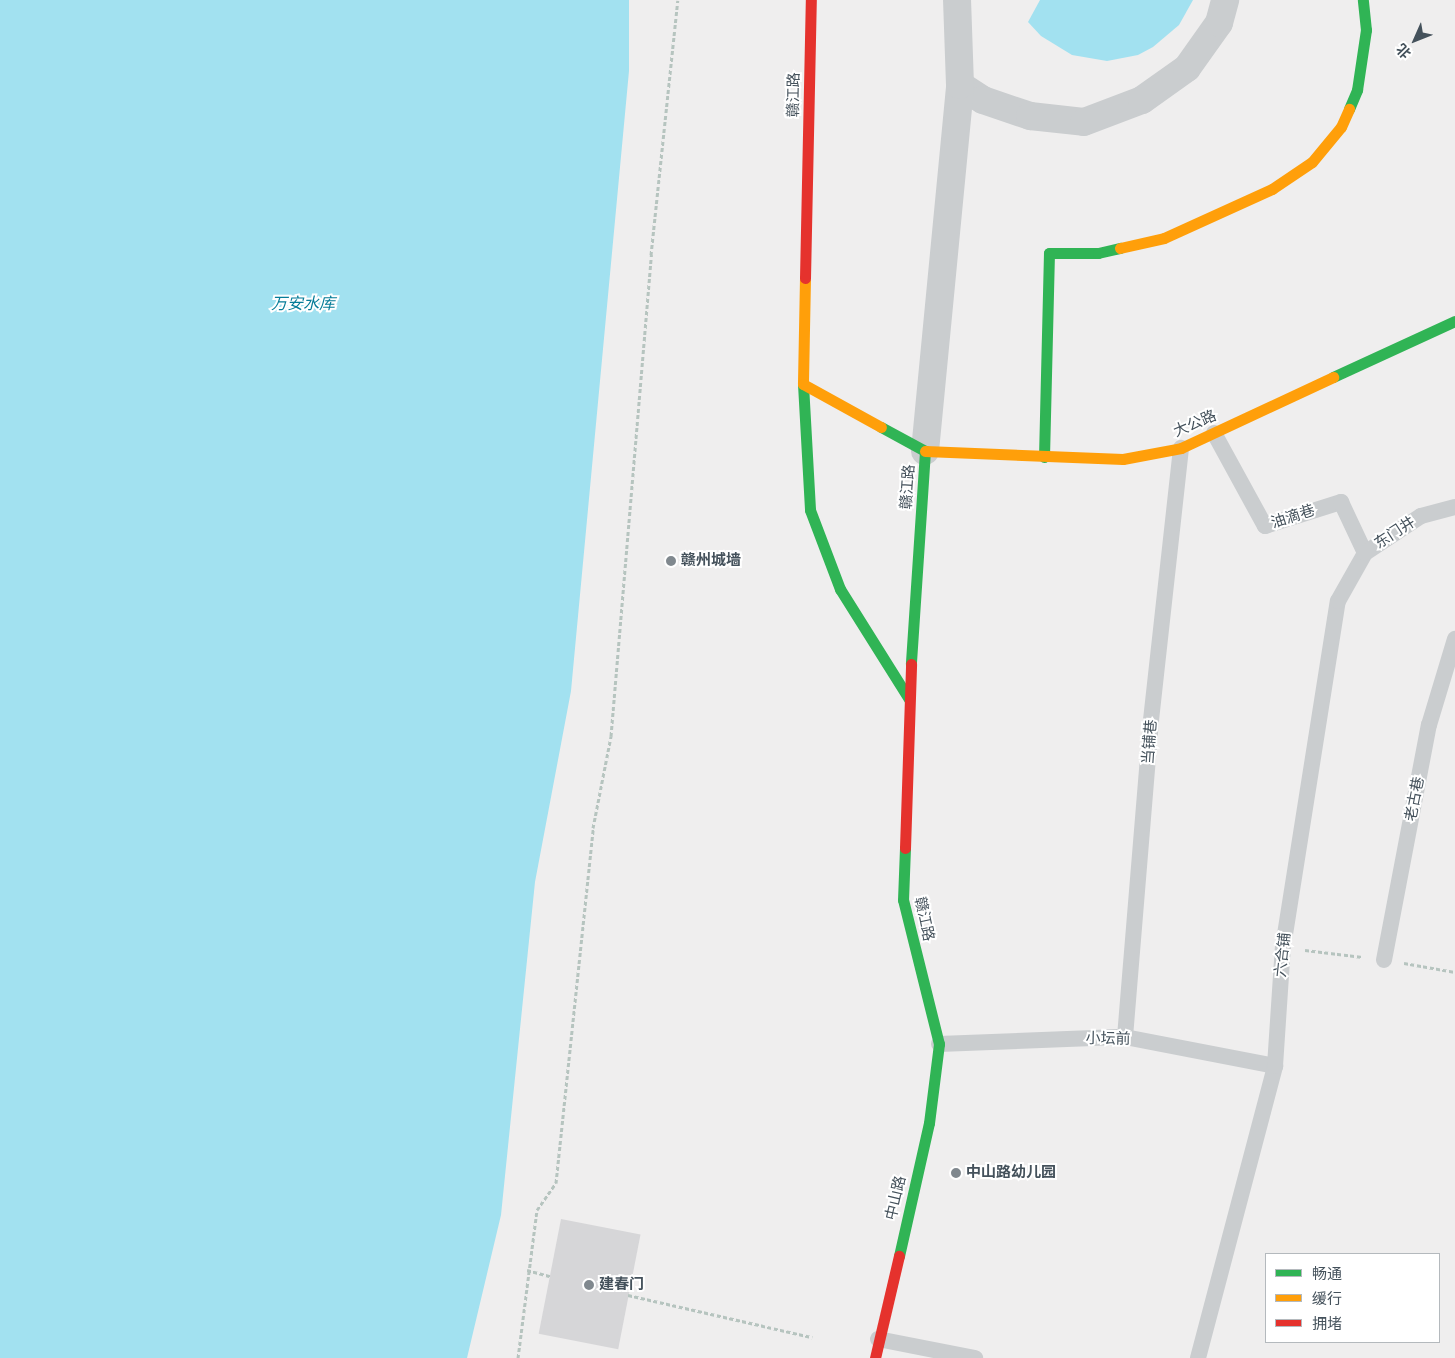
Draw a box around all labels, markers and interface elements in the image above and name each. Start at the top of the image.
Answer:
north arrow [1390,15,1440,65]
text: 北 [1393,40,1415,62]
street label: 赣江路 [785,72,803,118]
water label: 万安水库 [271,294,335,314]
street label: 大公路 [1171,407,1219,441]
street label: 赣江路 [897,464,919,510]
street label: 油滴巷 [1269,501,1317,533]
street label: 东门井 [1371,513,1419,553]
place label: 赣州城墙 [681,552,741,570]
marker: 赣州城墙 [665,555,677,567]
street label: 当铺巷 [1139,719,1161,765]
street label: 老古巷 [1402,775,1428,823]
street label: 赣江路 [911,895,937,943]
street label: 六合铺 [1272,932,1294,978]
street label: 小坛前 [1085,1030,1131,1048]
place label: 中山路幼儿园 [966,1164,1056,1182]
marker: 中山路幼儿园 [950,1167,962,1179]
street label: 中山路 [882,1174,910,1222]
legend [1265,1253,1440,1343]
text: 畅通 [1312,1265,1342,1283]
place label: 建春门 [599,1276,644,1294]
marker: 建春门 [583,1279,595,1291]
text: 缓行 [1312,1290,1342,1308]
text: 拥堵 [1312,1315,1342,1333]

